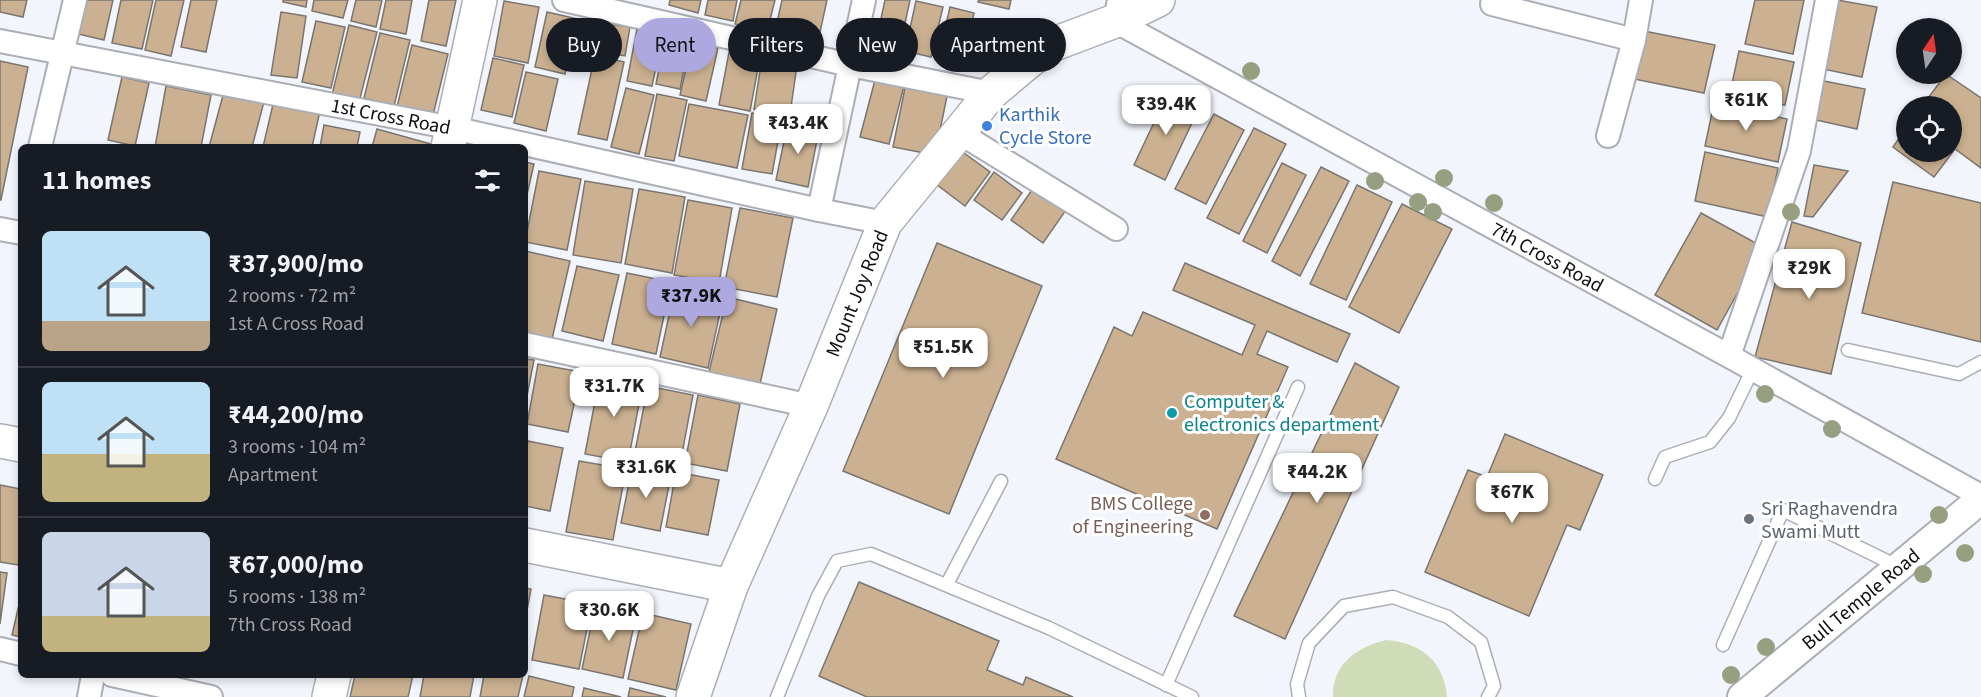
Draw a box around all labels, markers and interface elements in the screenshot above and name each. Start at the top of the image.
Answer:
chip: Buy [546,18,622,72]
chip: Rent [634,18,716,72]
chip: Filters [728,18,824,72]
chip: New [836,18,918,72]
chip: Apartment [930,18,1066,72]
north arrow [1896,18,1962,84]
map controls [1896,18,1962,162]
pin: ₹61K [1710,81,1782,132]
pin: ₹39.4K [1117,85,1215,136]
text: ₹61K [1724,86,1768,114]
text: ₹39.4K [1136,90,1196,118]
street label: 1st Cross Road [328,92,453,142]
button: locate [1896,96,1962,162]
place label: Karthik Cycle Store [999,101,1092,152]
pin: ₹43.4K [749,104,847,155]
text: ₹43.4K [768,109,828,137]
marker: Karthik Cycle Store [980,119,994,133]
text: 11 homes [42,162,151,199]
icon: filters [471,164,504,197]
street label: 7th Cross Road [1486,216,1608,300]
street label: Mount Joy Road [819,226,896,361]
text: ₹37,900/mo [228,245,364,282]
pin: ₹29K [1773,249,1845,300]
text: ₹29K [1787,254,1831,282]
icon: home [90,255,162,327]
pin: ₹37.9K [642,277,740,328]
text: 2 rooms · 72 m² [228,282,356,310]
text: ₹37.9K [661,282,721,310]
text: 1st A Cross Road [228,310,364,338]
pin: ₹51.5K [894,328,992,379]
text: ₹51.5K [913,333,973,361]
pin: ₹31.7K [565,367,663,418]
text: ₹31.7K [584,372,644,400]
place label: Computer & electronics department [1184,388,1380,439]
text: ₹44,200/mo [228,396,364,433]
icon: home [90,406,162,478]
marker: Computer & electronics department [1165,406,1179,420]
text: 3 rooms · 104 m² [228,433,366,461]
pin: ₹31.6K [597,448,695,499]
text: ₹31.6K [616,453,676,481]
pin: ₹44.2K [1268,453,1366,504]
text: ₹44.2K [1287,458,1347,486]
text: Apartment [228,461,318,489]
pin: ₹67K [1476,473,1548,524]
text: ₹67K [1490,478,1534,506]
place label: BMS College of Engineering [1072,490,1193,541]
place label: Sri Raghavendra Swami Mutt [1761,495,1898,546]
marker: BMS College of Engineering [1198,508,1212,522]
marker: Sri Raghavendra Swami Mutt [1742,512,1756,526]
street label: Bull Temple Road [1796,542,1926,657]
text: ₹67,000/mo [228,546,364,583]
icon: home [90,556,162,628]
text: 5 rooms · 138 m² [228,583,366,611]
pin: ₹30.6K [560,591,658,642]
text: ₹30.6K [579,596,639,624]
text: 7th Cross Road [228,611,352,639]

